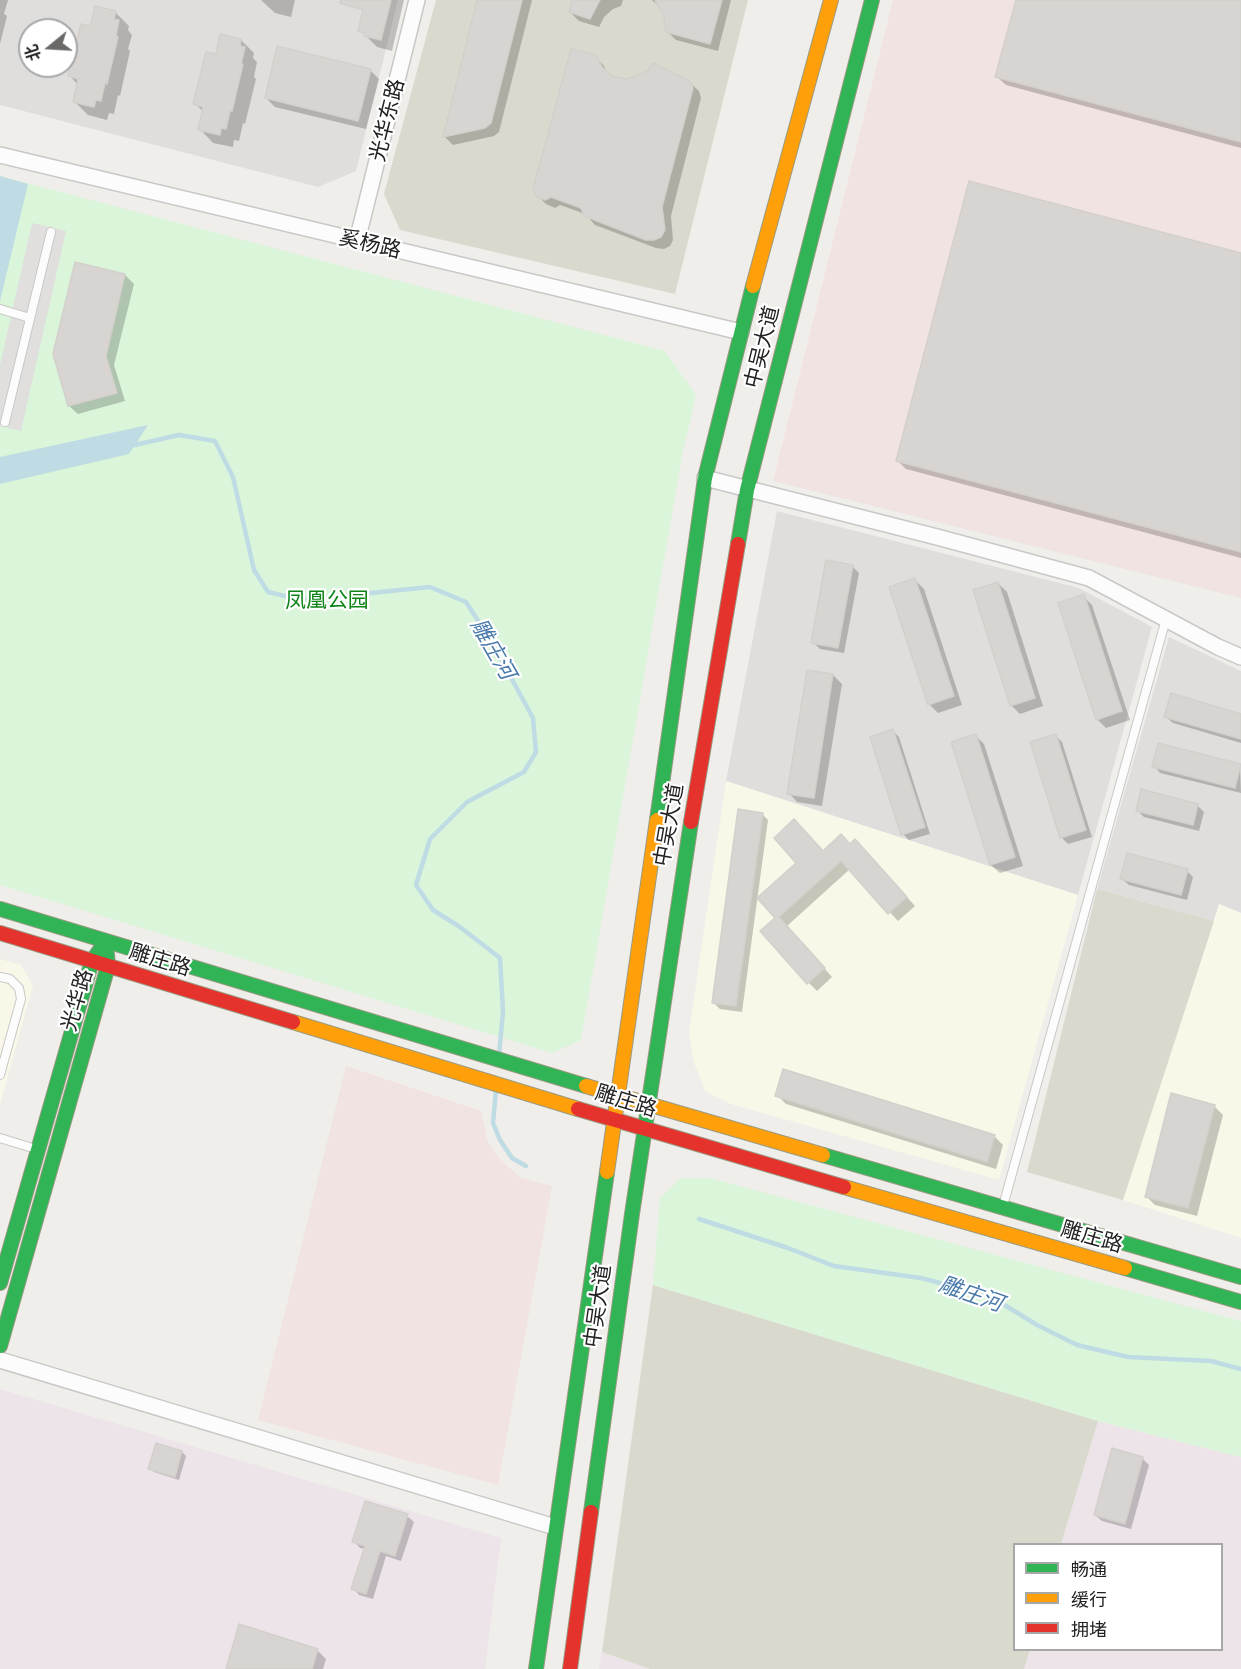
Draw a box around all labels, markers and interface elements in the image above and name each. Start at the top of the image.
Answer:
north arrow [18,18,78,78]
text: 北 [21,43,44,64]
street label: 光华东路 [365,76,409,164]
street label: 奚杨路 [336,225,404,263]
street label: 中吴大道 [740,303,784,391]
park label: 凤凰公园 [285,587,369,613]
water label: 雕庄河 [465,614,521,684]
street label: 中吴大道 [649,781,689,869]
street label: 雕庄路 [126,939,194,981]
street label: 光华路 [56,966,98,1034]
street label: 雕庄路 [592,1080,660,1122]
street label: 雕庄路 [1058,1216,1126,1258]
street label: 中吴大道 [580,1263,616,1349]
water label: 雕庄河 [936,1271,1006,1317]
legend [1013,1543,1223,1651]
text: 畅通 [1071,1558,1107,1580]
text: 缓行 [1071,1588,1107,1610]
text: 拥堵 [1071,1618,1107,1640]

